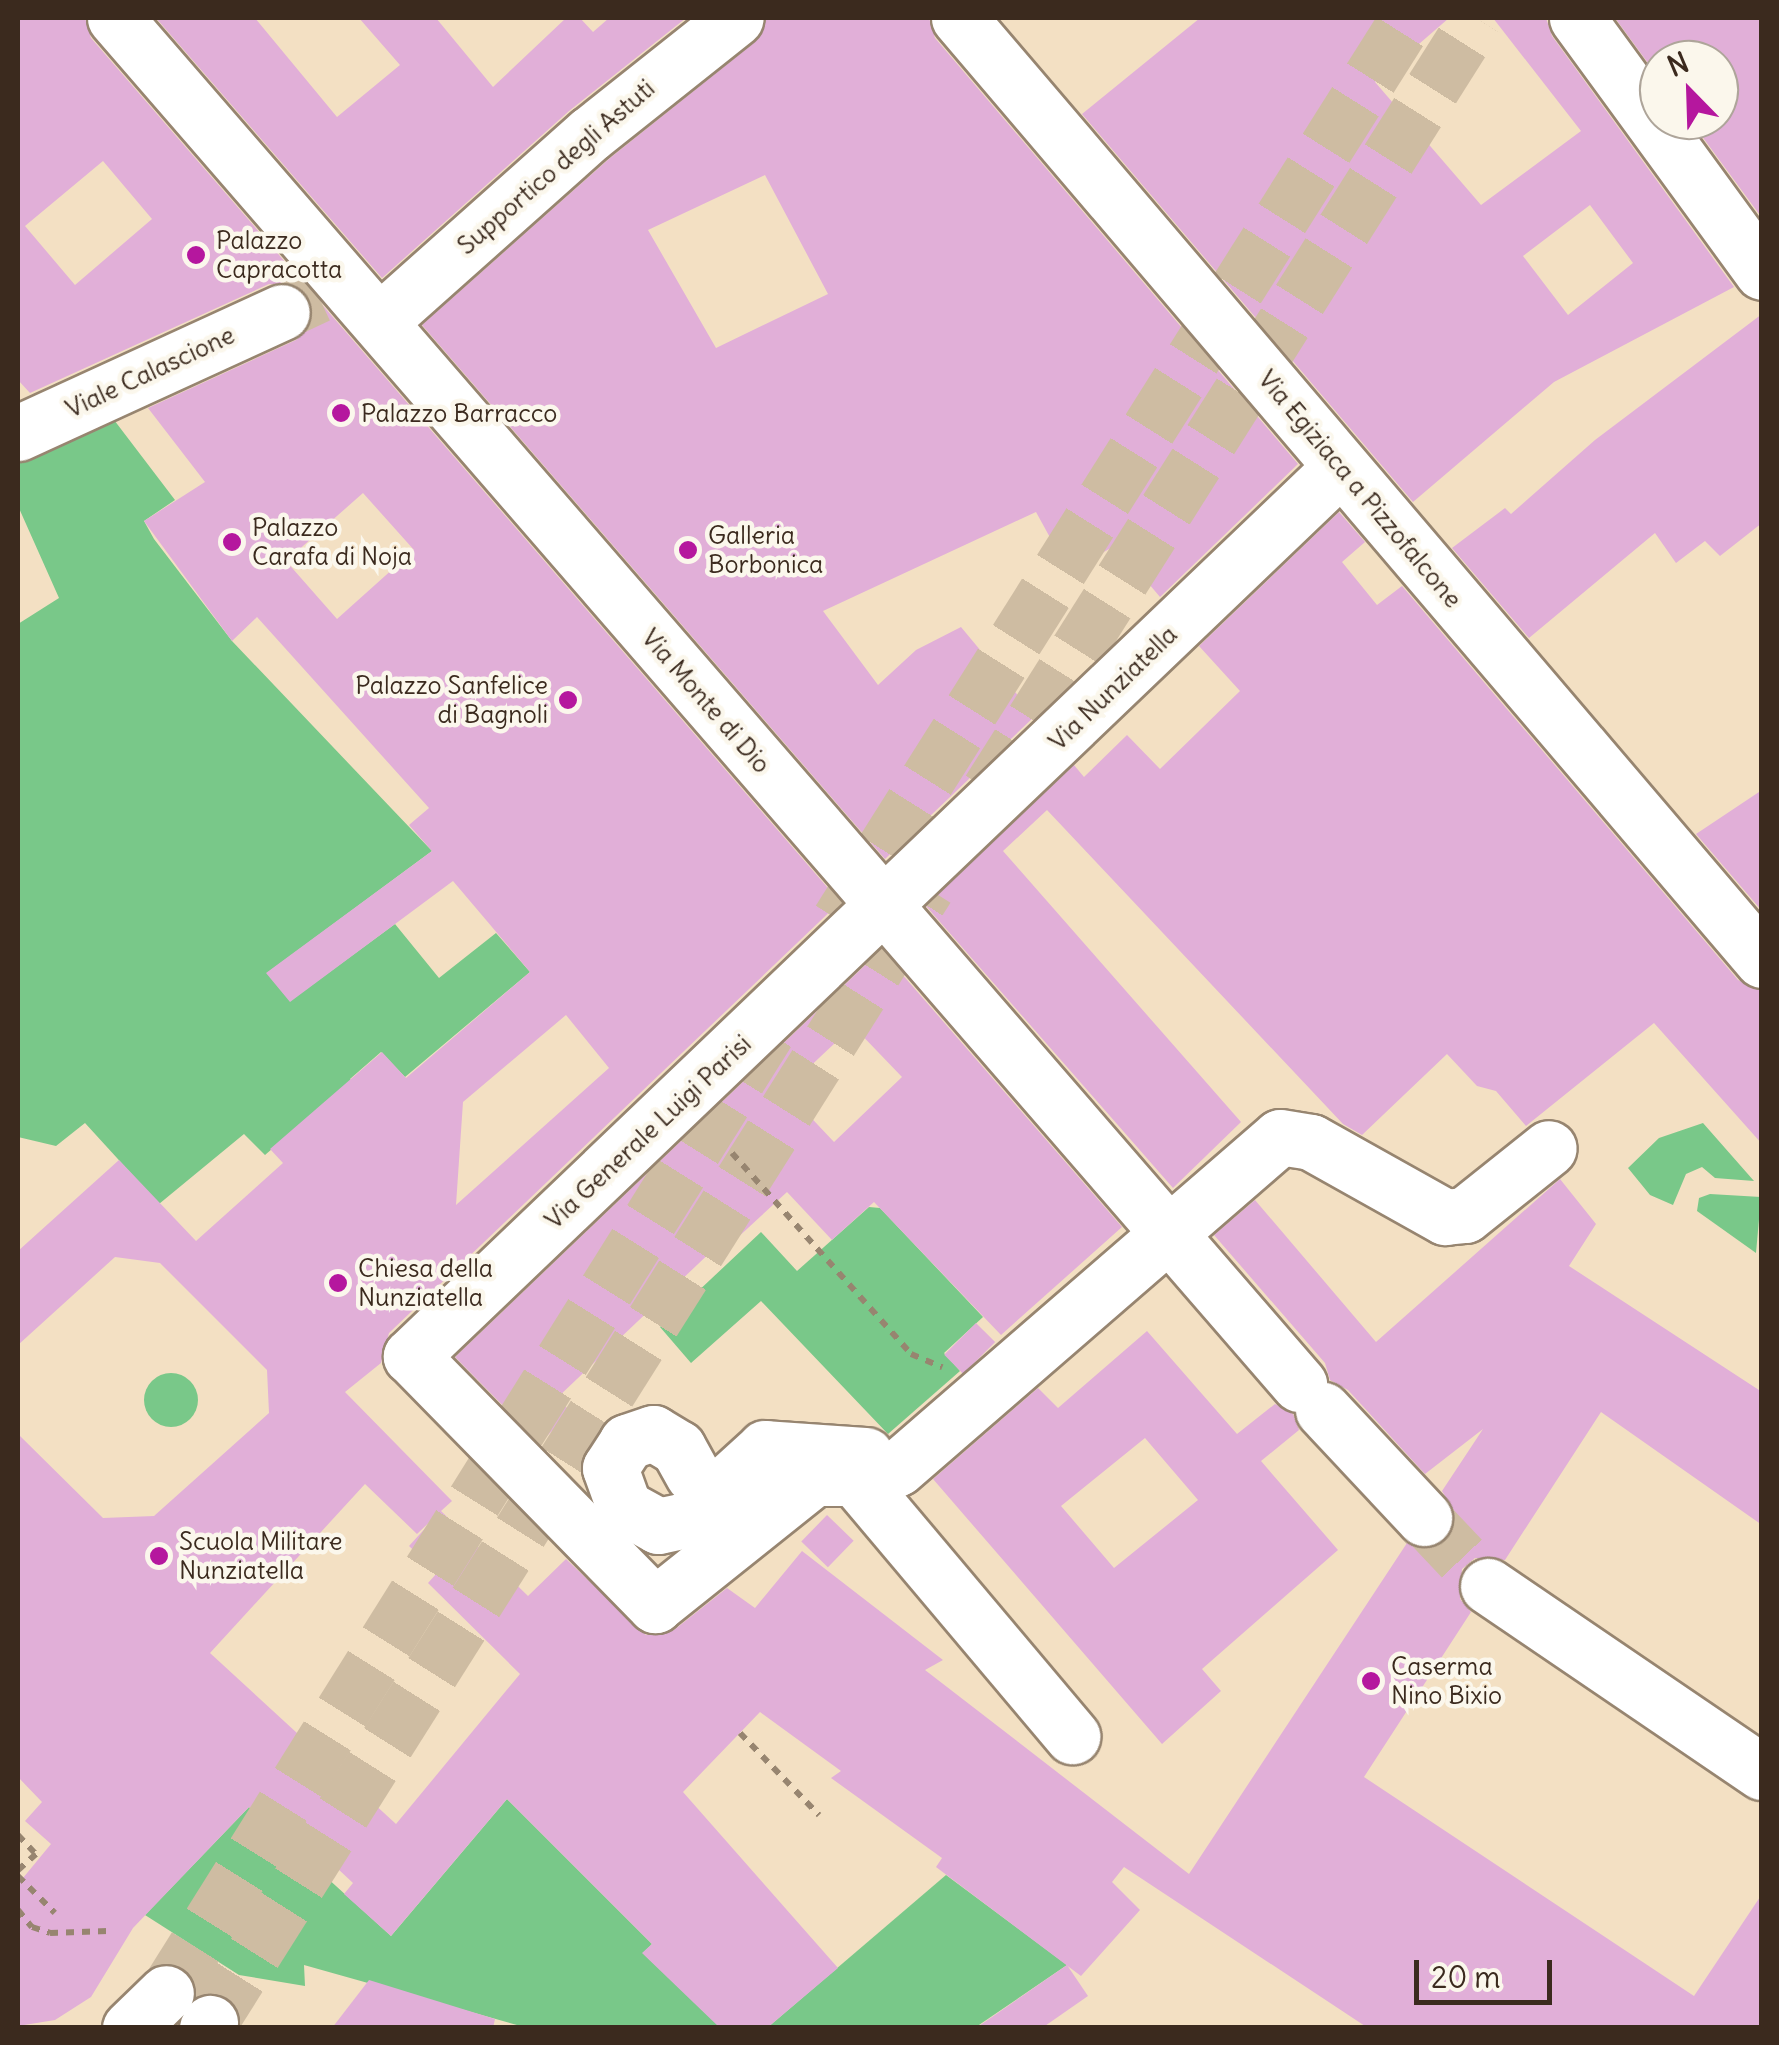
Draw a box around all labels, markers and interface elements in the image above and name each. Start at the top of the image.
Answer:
north arrow [1639,40,1739,140]
text: N [1662,44,1694,85]
street label: Supportico degli Astuti [451,73,661,261]
place label: Palazzo Capracotta [216,226,342,285]
marker: Palazzo Capracotta [185,244,207,266]
street label: Viale Calascione [61,320,239,424]
street label: Via Egiziaca a Pizzofalcone [1252,364,1468,614]
place label: Palazzo Barracco [361,398,557,428]
marker: Palazzo Barracco [330,402,352,424]
place label: Palazzo Carafa di Noja [252,513,412,572]
place label: Galleria Borbonica [708,521,823,580]
marker: Palazzo Carafa di Noja [221,531,243,553]
marker: Galleria Borbonica [677,539,699,561]
street label: Via Nunziatella [1043,619,1183,757]
street label: Via Monte di Dio [635,623,777,779]
place label: Palazzo Sanfelice di Bagnoli [355,671,548,730]
marker: Palazzo Sanfelice di Bagnoli [557,689,579,711]
street label: Via Generale Luigi Parisi [539,1029,757,1235]
place label: Chiesa della Nunziatella [358,1254,493,1313]
marker: Chiesa della Nunziatella [327,1272,349,1294]
place label: Scuola Militare Nunziatella [179,1527,343,1586]
marker: Scuola Militare Nunziatella [148,1545,170,1567]
place label: Caserma Nino Bixio [1391,1652,1502,1711]
marker: Caserma Nino Bixio [1360,1670,1382,1692]
scale bar [1419,1940,1556,2002]
text: 20 m [1431,1958,1501,1996]

